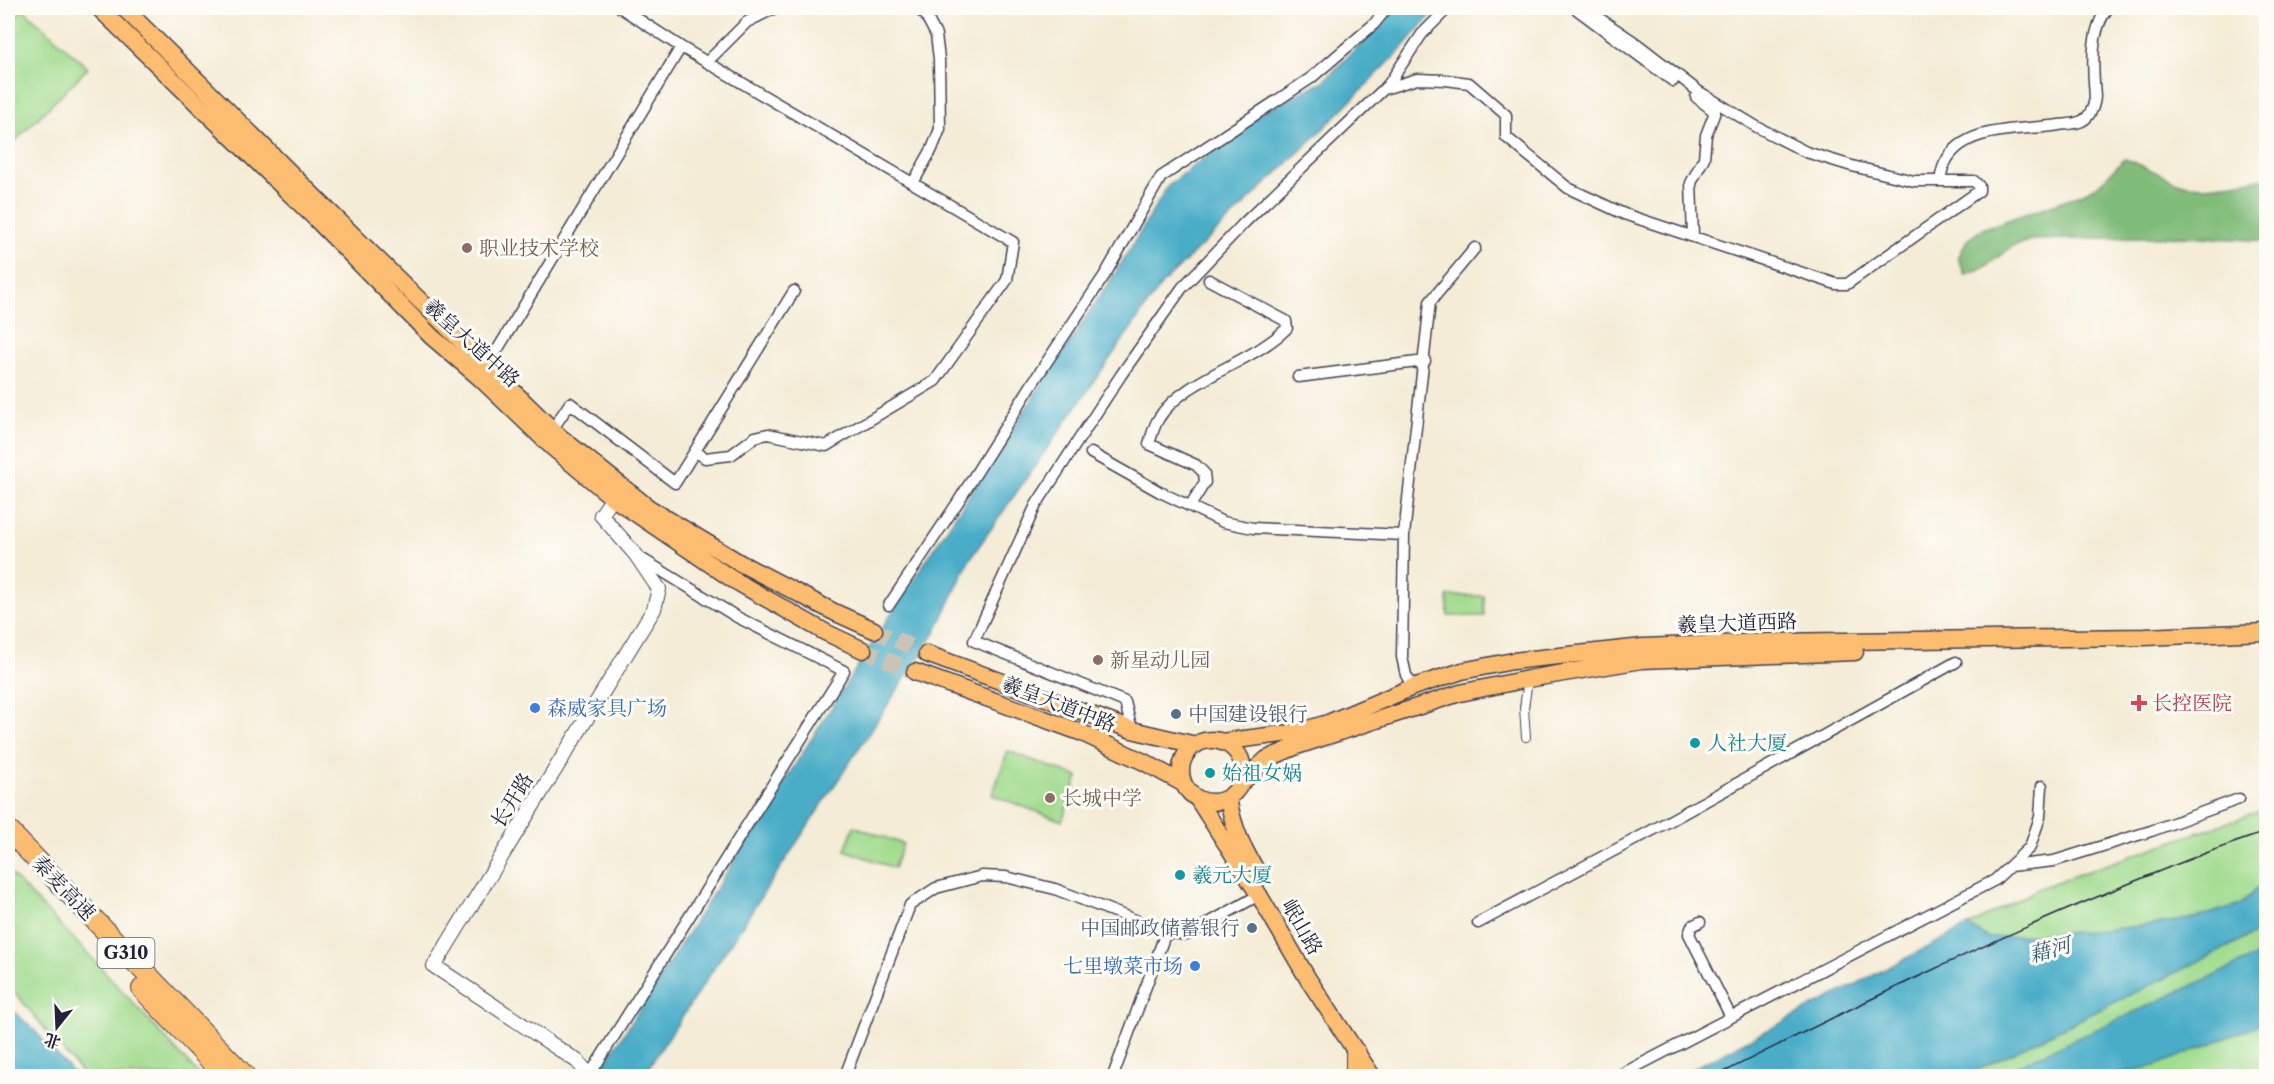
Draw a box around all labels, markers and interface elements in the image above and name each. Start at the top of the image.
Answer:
place label: 职业技术学校 [479,236,599,260]
marker: 职业技术学校 [460,241,474,255]
street label: 羲皇大道中路 [419,294,525,392]
street label: 羲皇大道西路 [1677,609,1797,637]
place label: 新星动儿园 [1110,648,1210,672]
marker: 新星动儿园 [1091,653,1105,667]
street label: 羲皇大道中路 [999,671,1119,737]
place label: 长控医院 [2152,691,2232,715]
marker: 长控医院 [2130,694,2148,712]
place label: 森威家具广场 [547,696,667,720]
marker: 森威家具广场 [528,701,542,715]
place label: 中国建设银行 [1188,702,1308,726]
marker: 中国建设银行 [1169,707,1183,721]
place label: 人社大厦 [1707,731,1787,755]
marker: 人社大厦 [1688,736,1702,750]
place label: 始祖女娲 [1222,761,1302,785]
marker: 始祖女娲 [1203,766,1217,780]
street label: 长开路 [486,768,538,832]
place label: 长城中学 [1062,786,1142,810]
marker: 长城中学 [1043,791,1057,805]
street label: 秦麦高速 [28,851,100,925]
place label: 羲元大厦 [1192,863,1272,887]
marker: 羲元大厦 [1173,868,1187,882]
street label: 岷山路 [1277,895,1327,959]
place label: 中国邮政储蓄银行 [1080,916,1240,940]
marker: 中国邮政储蓄银行 [1245,921,1259,935]
water label: 藉河 [2026,931,2077,967]
road number: G310 [98,938,154,968]
place label: 七里墩菜市场 [1063,954,1183,978]
marker: 七里墩菜市场 [1188,959,1202,973]
north arrow [27,997,87,1057]
text: 北 [42,1029,63,1053]

